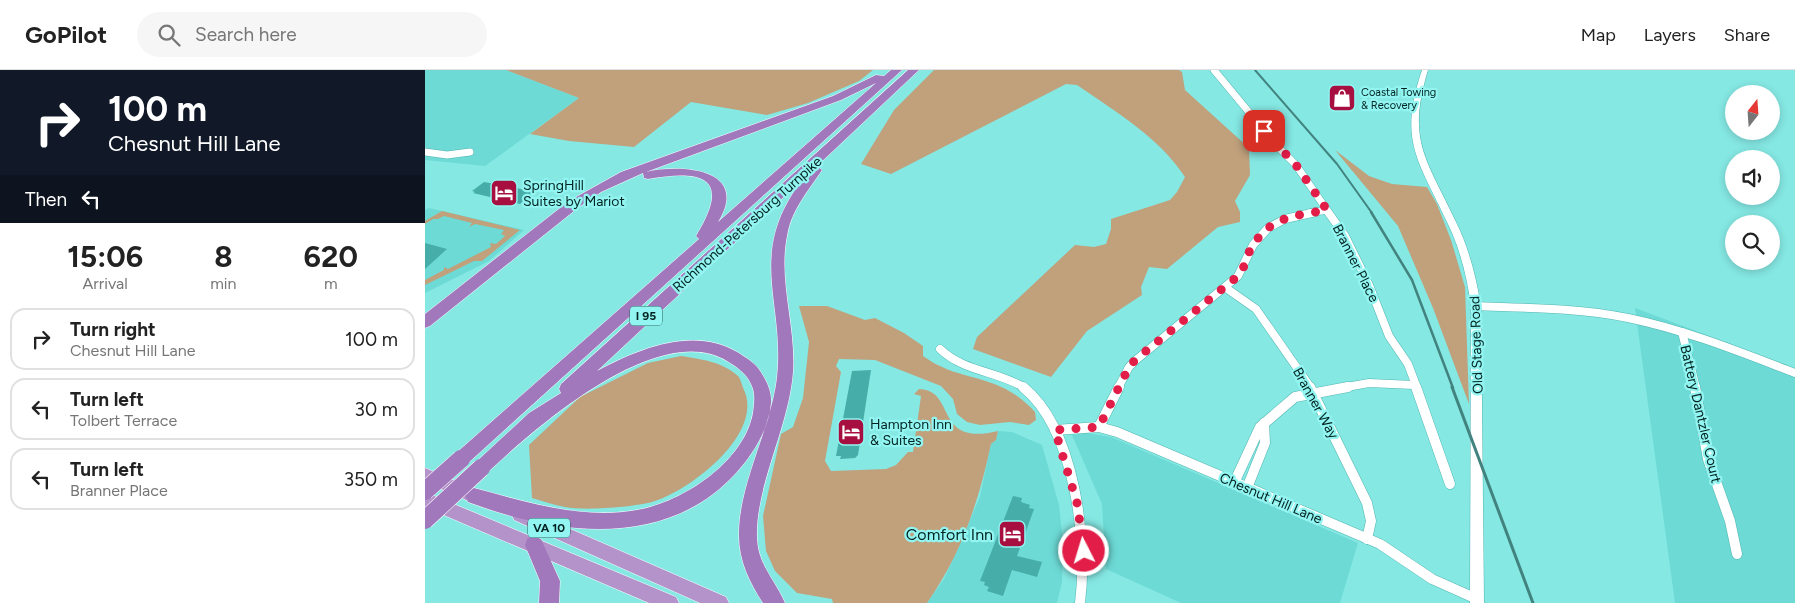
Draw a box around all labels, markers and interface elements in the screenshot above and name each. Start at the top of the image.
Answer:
search box [137,12,487,57]
text: GoPilot [25,20,107,49]
icon: search [155,21,183,49]
text: Search here [195,23,297,46]
text: Map [1581,24,1616,46]
text: Layers [1644,24,1696,46]
text: Share [1724,24,1770,46]
shop icon: Coastal Towing & Recovery [1327,83,1357,113]
north arrow [1725,85,1780,140]
map controls [1725,85,1780,270]
place label: Coastal Towing & Recovery [1361,86,1436,112]
text: 100 m [108,88,207,130]
icon: right [25,90,90,155]
pin [1243,110,1285,152]
icon: arrive [1250,117,1278,145]
text: Chesnut Hill Lane [108,130,280,157]
button: sound [1725,150,1780,205]
street label: Richmond-Petersburg Turnpike [669,153,826,296]
place label: SpringHill Suites by Mariot [523,177,625,210]
hotel icon: SpringHill Suites by Mariot [489,178,519,208]
icon: left [77,185,105,213]
text: Then [25,188,67,211]
button: search [1725,215,1780,270]
street label: Branner Place [1329,221,1383,305]
text: 15:06 [67,238,143,275]
text: 8 [214,238,233,275]
text: 620 [304,238,358,275]
text: Arrival [83,274,128,293]
text: min [210,274,236,293]
text: m [324,274,338,293]
street label: Old Stage Road [1466,296,1487,394]
road number: I 95 [630,307,662,326]
text: Turn right [70,318,156,341]
icon: right [27,325,55,353]
text: 100 m [345,328,398,351]
text: Chesnut Hill Lane [70,341,195,360]
street label: Battery Dantzler Court [1676,343,1725,485]
street label: Branner Way [1289,365,1342,443]
text: Turn left [70,388,144,411]
icon: left [27,395,55,423]
text: 30 m [355,398,398,421]
text: Tolbert Terrace [70,411,177,430]
place label: Hampton Inn & Suites [870,416,952,449]
hotel icon: Hampton Inn & Suites [836,417,866,447]
text: Turn left [70,458,144,481]
icon: left [27,465,55,493]
text: 350 m [344,468,398,491]
street label: Chesnut Hill Lane [1217,469,1325,528]
text: Branner Place [70,481,168,500]
road number: VA 10 [528,518,570,538]
hotel icon: Comfort Inn [997,519,1027,549]
position arrow [1057,524,1109,576]
place label: Comfort Inn [906,525,993,544]

